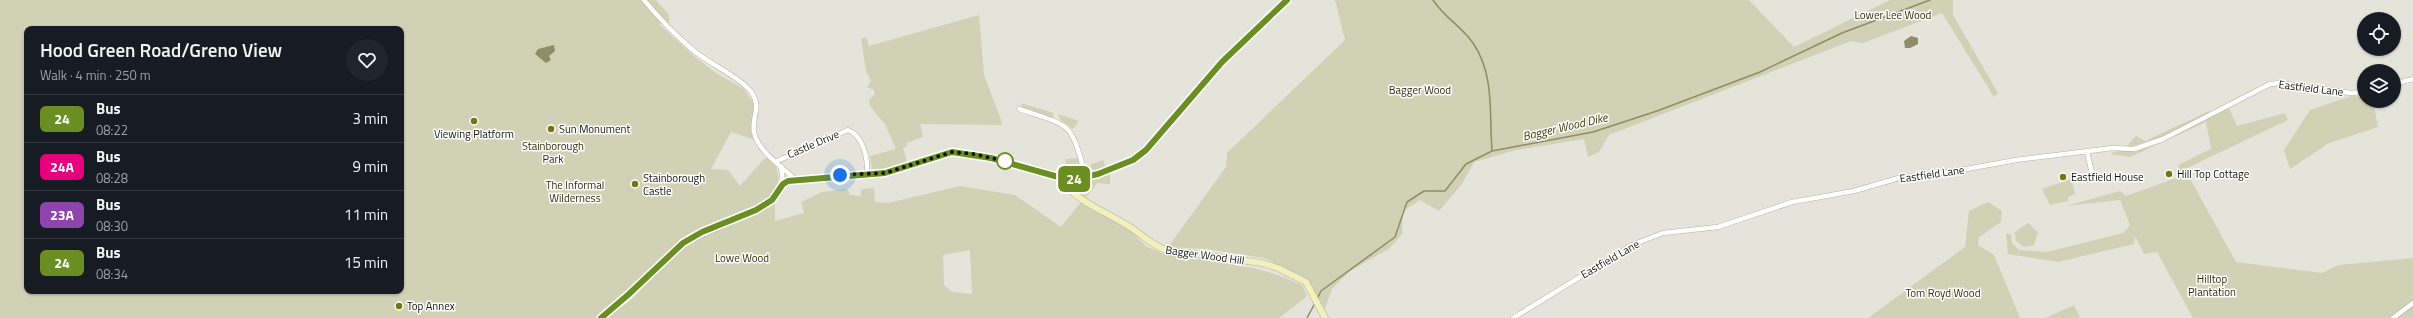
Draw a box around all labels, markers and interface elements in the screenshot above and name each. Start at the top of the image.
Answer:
park label: Lower Lee Wood [1855,7,1932,23]
map controls [2357,12,2401,108]
button: locate [2357,12,2401,56]
text: Hood Green Road/Greno View [40,35,282,64]
button: heart [346,39,388,81]
button: layers [2357,64,2401,108]
text: Walk · 4 min · 250 m [40,65,151,85]
street label: Eastfield Lane [2278,76,2345,100]
park label: Bagger Wood [1389,82,1451,98]
text: Bus [96,97,121,120]
text: 3 min [352,107,388,130]
water label: Bagger Wood Dike [1520,107,1611,146]
text: 24 [54,108,70,129]
marker: Viewing Platform [469,116,479,126]
text: 08:22 [96,120,128,140]
place label: Sun Monument [559,121,630,137]
marker: Sun Monument [546,124,556,134]
place label: Viewing Platform [434,126,514,142]
street label: Castle Drive [785,126,842,162]
park label: Stainborough Park [522,138,584,167]
text: Bus [96,145,121,168]
unlabelled marker [996,152,1014,170]
text: 9 min [352,155,388,178]
text: 24A [50,156,74,177]
street label: Eastfield Lane [1899,161,1966,186]
your location [830,165,850,185]
line badge: 24 [1056,166,1092,192]
place label: Hill Top Cottage [2177,166,2250,182]
text: 08:28 [96,168,128,188]
text: 24 [1066,168,1082,189]
place label: Eastfield House [2071,169,2144,185]
marker: Hill Top Cottage [2164,169,2174,179]
place label: Stainborough Castle [643,170,705,199]
marker: Eastfield House [2058,172,2068,182]
park label: The Informal Wilderness [546,177,604,206]
marker: Stainborough Castle [630,179,640,189]
text: Bus [96,193,121,216]
text: 11 min [344,203,388,226]
text: 23A [50,204,74,225]
text: 08:30 [96,216,128,236]
street label: Eastfield Lane [1578,236,1643,282]
text: Bus [96,241,121,264]
street label: Bagger Wood Hill [1164,242,1246,268]
park label: Lowe Wood [715,250,769,266]
text: 15 min [344,251,388,274]
text: 24 [54,252,70,273]
text: 08:34 [96,264,128,284]
park label: Hilltop Plantation [2188,271,2236,300]
park label: Tom Royd Wood [1906,285,1981,301]
place label: Top Annex [407,298,455,314]
marker: Top Annex [394,301,404,311]

